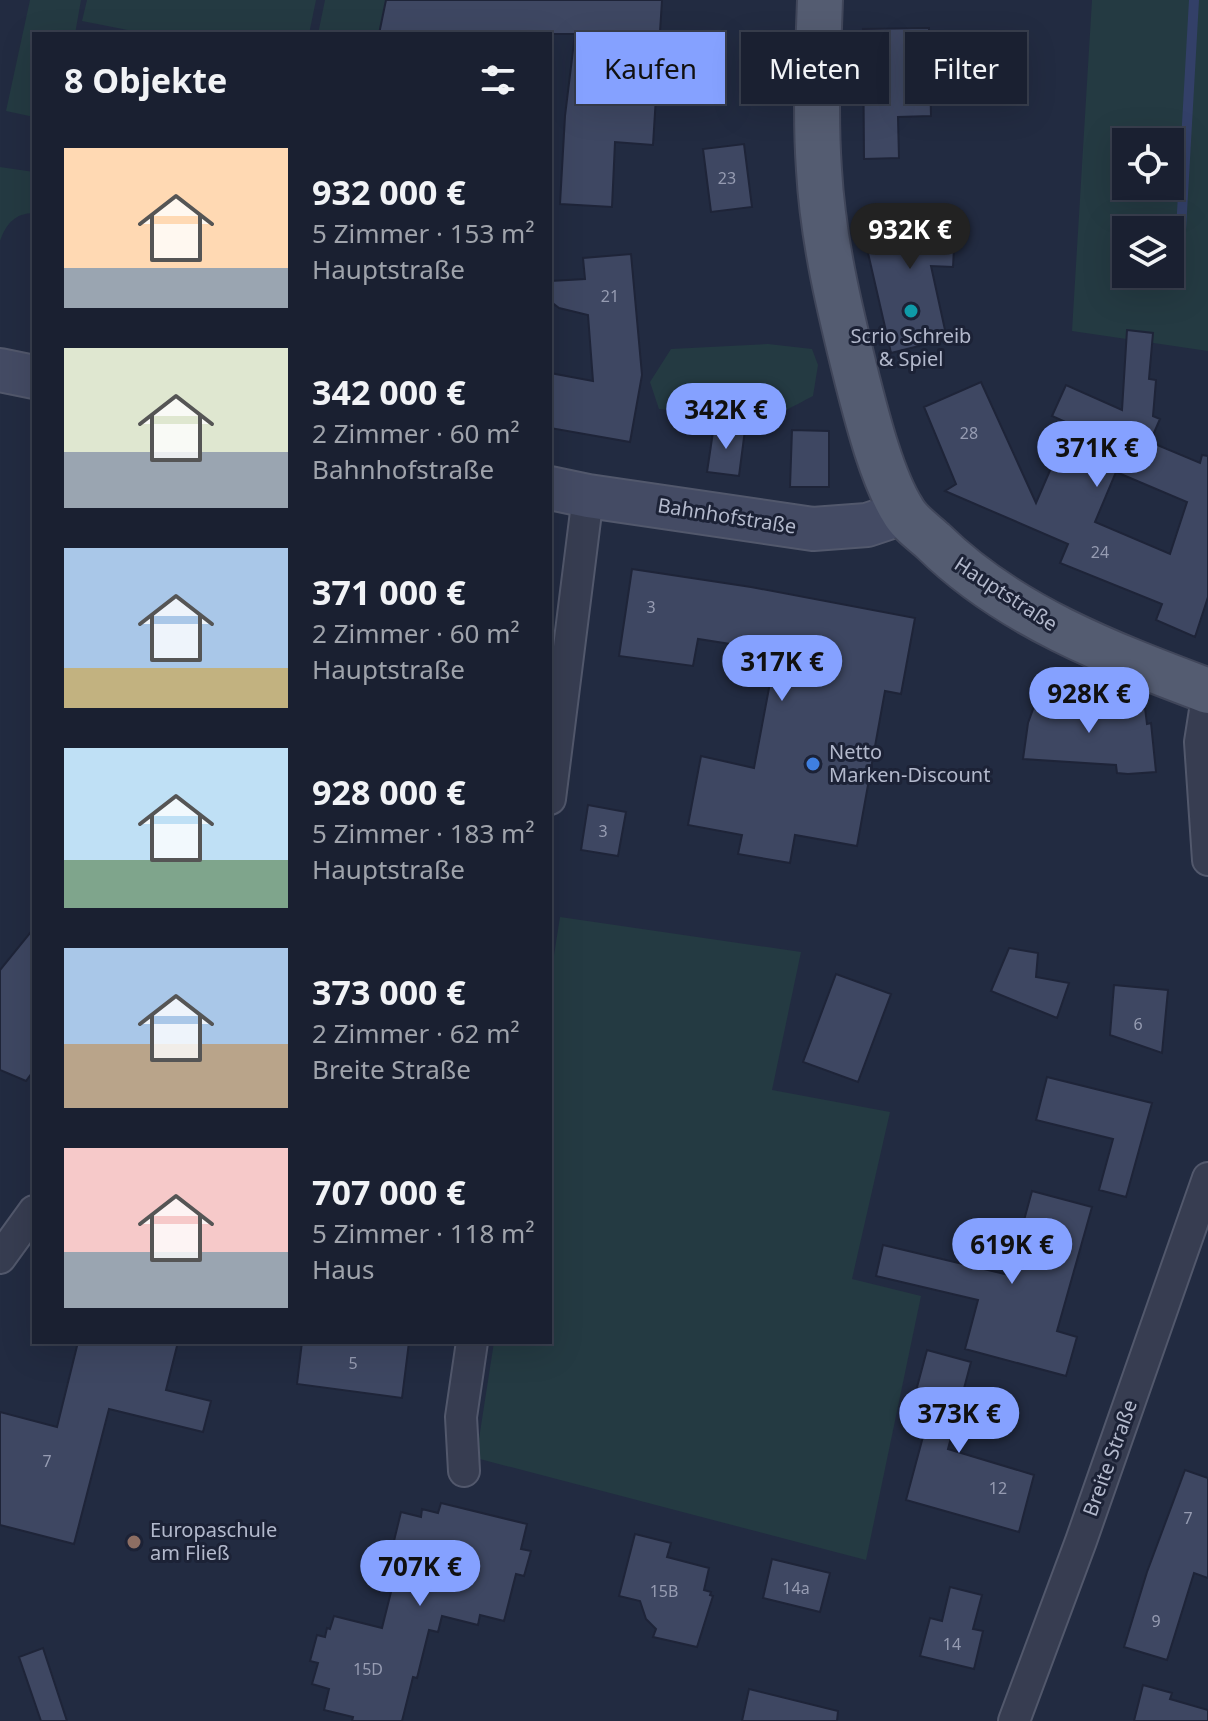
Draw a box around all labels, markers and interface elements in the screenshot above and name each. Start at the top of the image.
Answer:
chip: Kaufen [576,32,725,104]
chip: Mieten [741,32,889,104]
chip: Filter [905,32,1027,104]
text: 8 Objekte [64,57,227,103]
icon: filters [476,58,520,102]
map controls [1112,128,1184,288]
button: locate [1112,128,1184,200]
house number: 23 [718,167,736,189]
text: 932 000 € [312,169,466,215]
icon: home [128,180,224,276]
pin: 932K € [845,203,975,271]
text: 932K € [868,211,952,247]
text: 5 Zimmer · 153 m² [312,215,535,251]
button: layers [1112,216,1184,288]
text: Hauptstraße [312,251,465,287]
house number: 21 [601,285,619,307]
marker: Scrio Schreib & Spiel [902,302,920,320]
place label: Scrio Schreib & Spiel [851,322,971,372]
text: 342 000 € [312,369,466,415]
icon: home [128,380,224,476]
pin: 342K € [661,383,791,451]
text: 342K € [684,391,768,427]
text: 2 Zimmer · 60 m² [312,415,520,451]
pin: 371K € [1032,421,1162,489]
house number: 28 [960,422,978,444]
text: 371K € [1055,429,1139,465]
text: Bahnhofstraße [312,451,494,487]
street label: Bahnhofstraße [656,491,798,540]
house number: 24 [1091,541,1109,563]
street label: Hauptstraße [950,550,1063,637]
text: 371 000 € [312,569,466,615]
icon: home [128,580,224,676]
house number: 3 [646,596,656,618]
text: 2 Zimmer · 60 m² [312,615,520,651]
pin: 317K € [717,635,847,703]
text: 317K € [740,643,824,679]
text: Hauptstraße [312,651,465,687]
pin: 928K € [1024,667,1154,735]
text: 928K € [1047,675,1131,711]
place label: Netto Marken-Discount [829,738,990,788]
marker: Netto Marken-Discount [804,755,822,773]
text: 928 000 € [312,769,466,815]
icon: home [128,780,224,876]
text: 5 Zimmer · 183 m² [312,815,535,851]
house number: 3 [598,820,608,842]
text: Hauptstraße [312,851,465,887]
text: 373 000 € [312,969,466,1015]
icon: home [128,980,224,1076]
house number: 6 [1133,1013,1143,1035]
text: 2 Zimmer · 62 m² [312,1015,520,1051]
text: Breite Straße [312,1051,471,1087]
text: 707 000 € [312,1169,466,1215]
icon: home [128,1180,224,1276]
text: 5 Zimmer · 118 m² [312,1215,535,1251]
pin: 619K € [947,1218,1077,1286]
text: 619K € [970,1226,1054,1262]
text: Haus [312,1251,374,1287]
house number: 5 [348,1352,358,1374]
pin: 373K € [894,1387,1024,1455]
text: 373K € [917,1395,1001,1431]
street label: Breite Straße [1076,1396,1143,1520]
house number: 7 [42,1450,52,1472]
house number: 12 [989,1477,1007,1499]
house number: 7 [1183,1507,1193,1529]
place label: Europaschule am Fließ [150,1516,277,1566]
marker: Europaschule am Fließ [125,1533,143,1551]
pin: 707K € [355,1540,485,1608]
text: 707K € [378,1548,462,1584]
house number: 14a [782,1577,810,1599]
house number: 15B [650,1580,678,1602]
house number: 9 [1151,1610,1161,1632]
house number: 14 [943,1633,961,1655]
house number: 15D [353,1658,383,1680]

